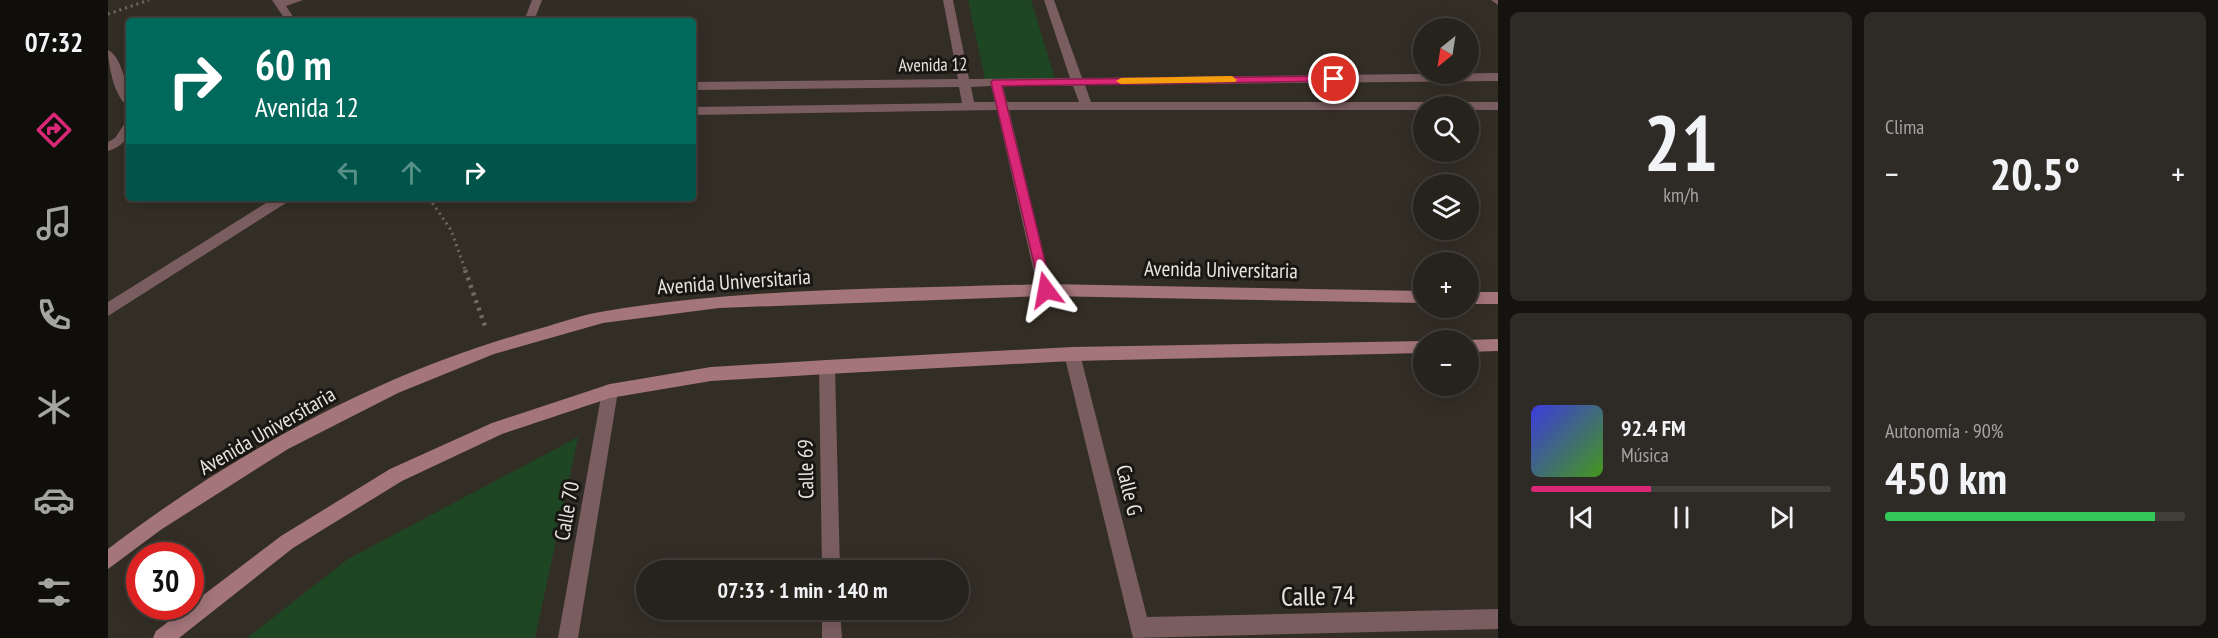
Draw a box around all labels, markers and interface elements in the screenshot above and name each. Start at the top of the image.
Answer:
north arrow [1413,18,1479,84]
map controls [1413,18,1479,396]
text: 07:32 [25,25,83,59]
text: 60 m [255,37,332,92]
icon: right [156,42,234,120]
street label: Avenida 12 [898,52,968,77]
pin [1308,53,1359,104]
icon: arrive [1317,62,1350,95]
text: Avenida 12 [255,90,359,124]
text: 21 [1644,92,1718,193]
button: search [1413,96,1479,162]
icon: directions [33,109,75,151]
text: Clima [1885,114,1924,140]
text: 20.5° [1990,144,2080,202]
text: − [1885,152,1899,195]
text: + [2171,152,2185,195]
icon: left [332,156,365,189]
icon: ahead [395,156,428,189]
icon: right [458,156,491,189]
button: layers [1413,174,1479,240]
text: km/h [1663,182,1699,208]
icon: music [33,202,75,244]
button: + [1413,252,1479,318]
street label: Avenida Universitaria [1144,255,1298,284]
position arrow [1014,258,1078,322]
street label: Avenida Universitaria [656,263,812,300]
icon: phone [33,294,75,336]
button: − [1413,330,1479,396]
street label: Avenida Universitaria [193,380,340,481]
icon: climate [33,386,75,428]
text: 92.4 FM [1621,414,1686,442]
text: Autonomía · 90% [1885,418,2003,444]
street label: Calle 69 [791,439,820,499]
text: Música [1621,442,1669,468]
text: 450 km [1885,448,2007,506]
street label: Calle G [1110,462,1149,518]
icon: car [33,479,75,521]
street label: Calle 70 [548,479,585,543]
icon: previous [1565,501,1598,534]
icon: pause [1665,501,1698,534]
icon: next [1765,501,1798,534]
speed limit sign: 30 [126,542,204,620]
icon: filters [33,571,75,613]
text: 07:33 · 1 min · 140 m [717,576,888,604]
street label: Calle 74 [1281,578,1355,613]

